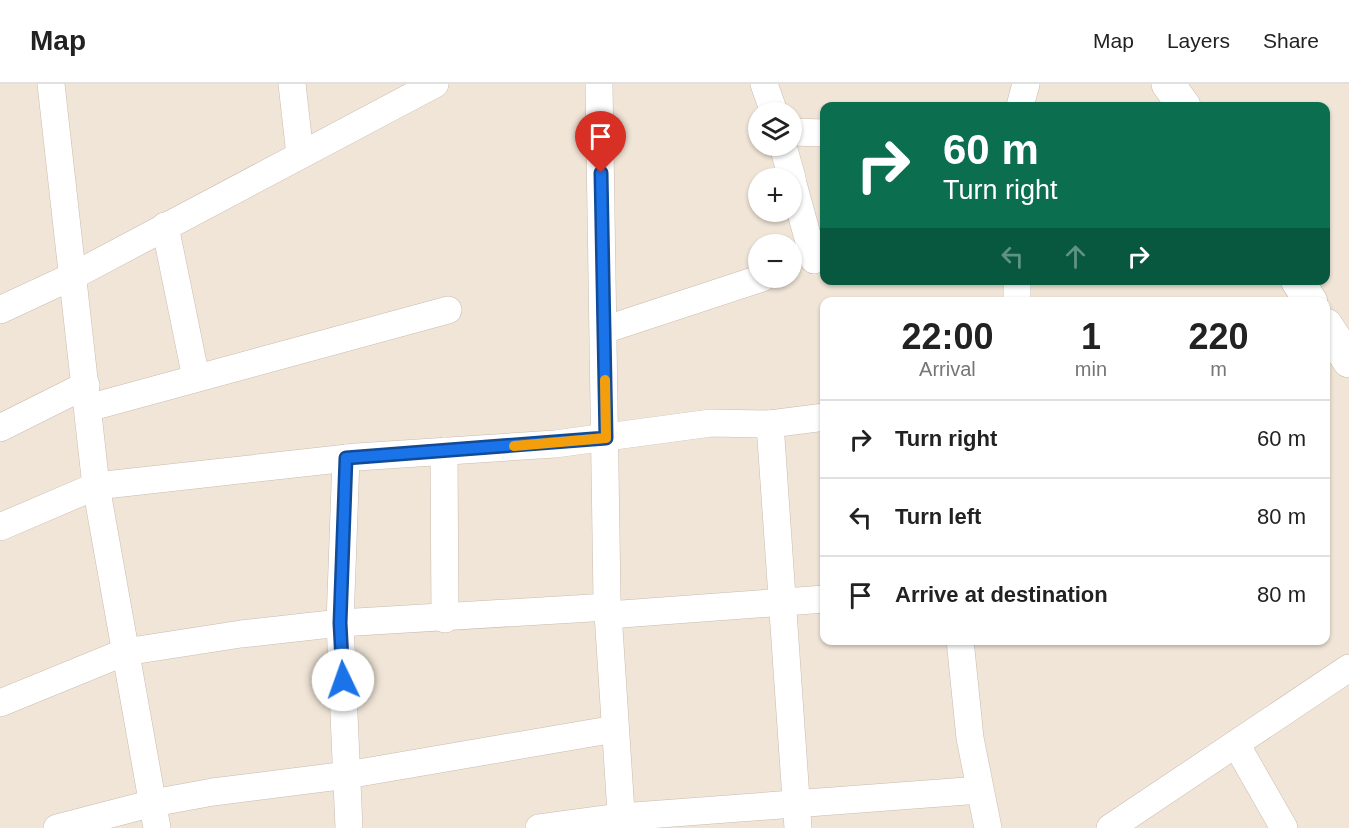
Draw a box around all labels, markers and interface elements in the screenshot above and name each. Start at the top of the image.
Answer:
text: Map [30,25,86,56]
text: Map [1093,29,1134,52]
text: Layers [1167,29,1230,52]
text: Share [1263,29,1319,52]
map controls [748,102,802,288]
button: layers [748,102,802,156]
pin [575,111,626,173]
icon: arrive [584,120,617,153]
icon: right [844,126,922,204]
text: 60 m [943,126,1039,173]
button: + [748,168,802,222]
text: Turn right [943,175,1058,205]
button: − [748,234,802,288]
icon: left [996,240,1029,273]
icon: ahead [1059,240,1092,273]
icon: right [1122,240,1155,273]
text: 22:00 [901,316,993,357]
text: 1 [1081,316,1101,357]
text: 220 [1188,316,1249,357]
text: Arrival [919,358,976,380]
text: min [1075,358,1107,380]
text: m [1210,358,1227,380]
icon: right [844,423,877,456]
text: Turn right [895,426,997,451]
text: 60 m [1257,426,1306,451]
icon: left [844,501,877,534]
text: Turn left [895,504,981,529]
text: 80 m [1257,504,1306,529]
icon: arrive [844,579,877,612]
text: Arrive at destination [895,582,1108,607]
text: 80 m [1257,582,1306,607]
position arrow [311,648,375,712]

